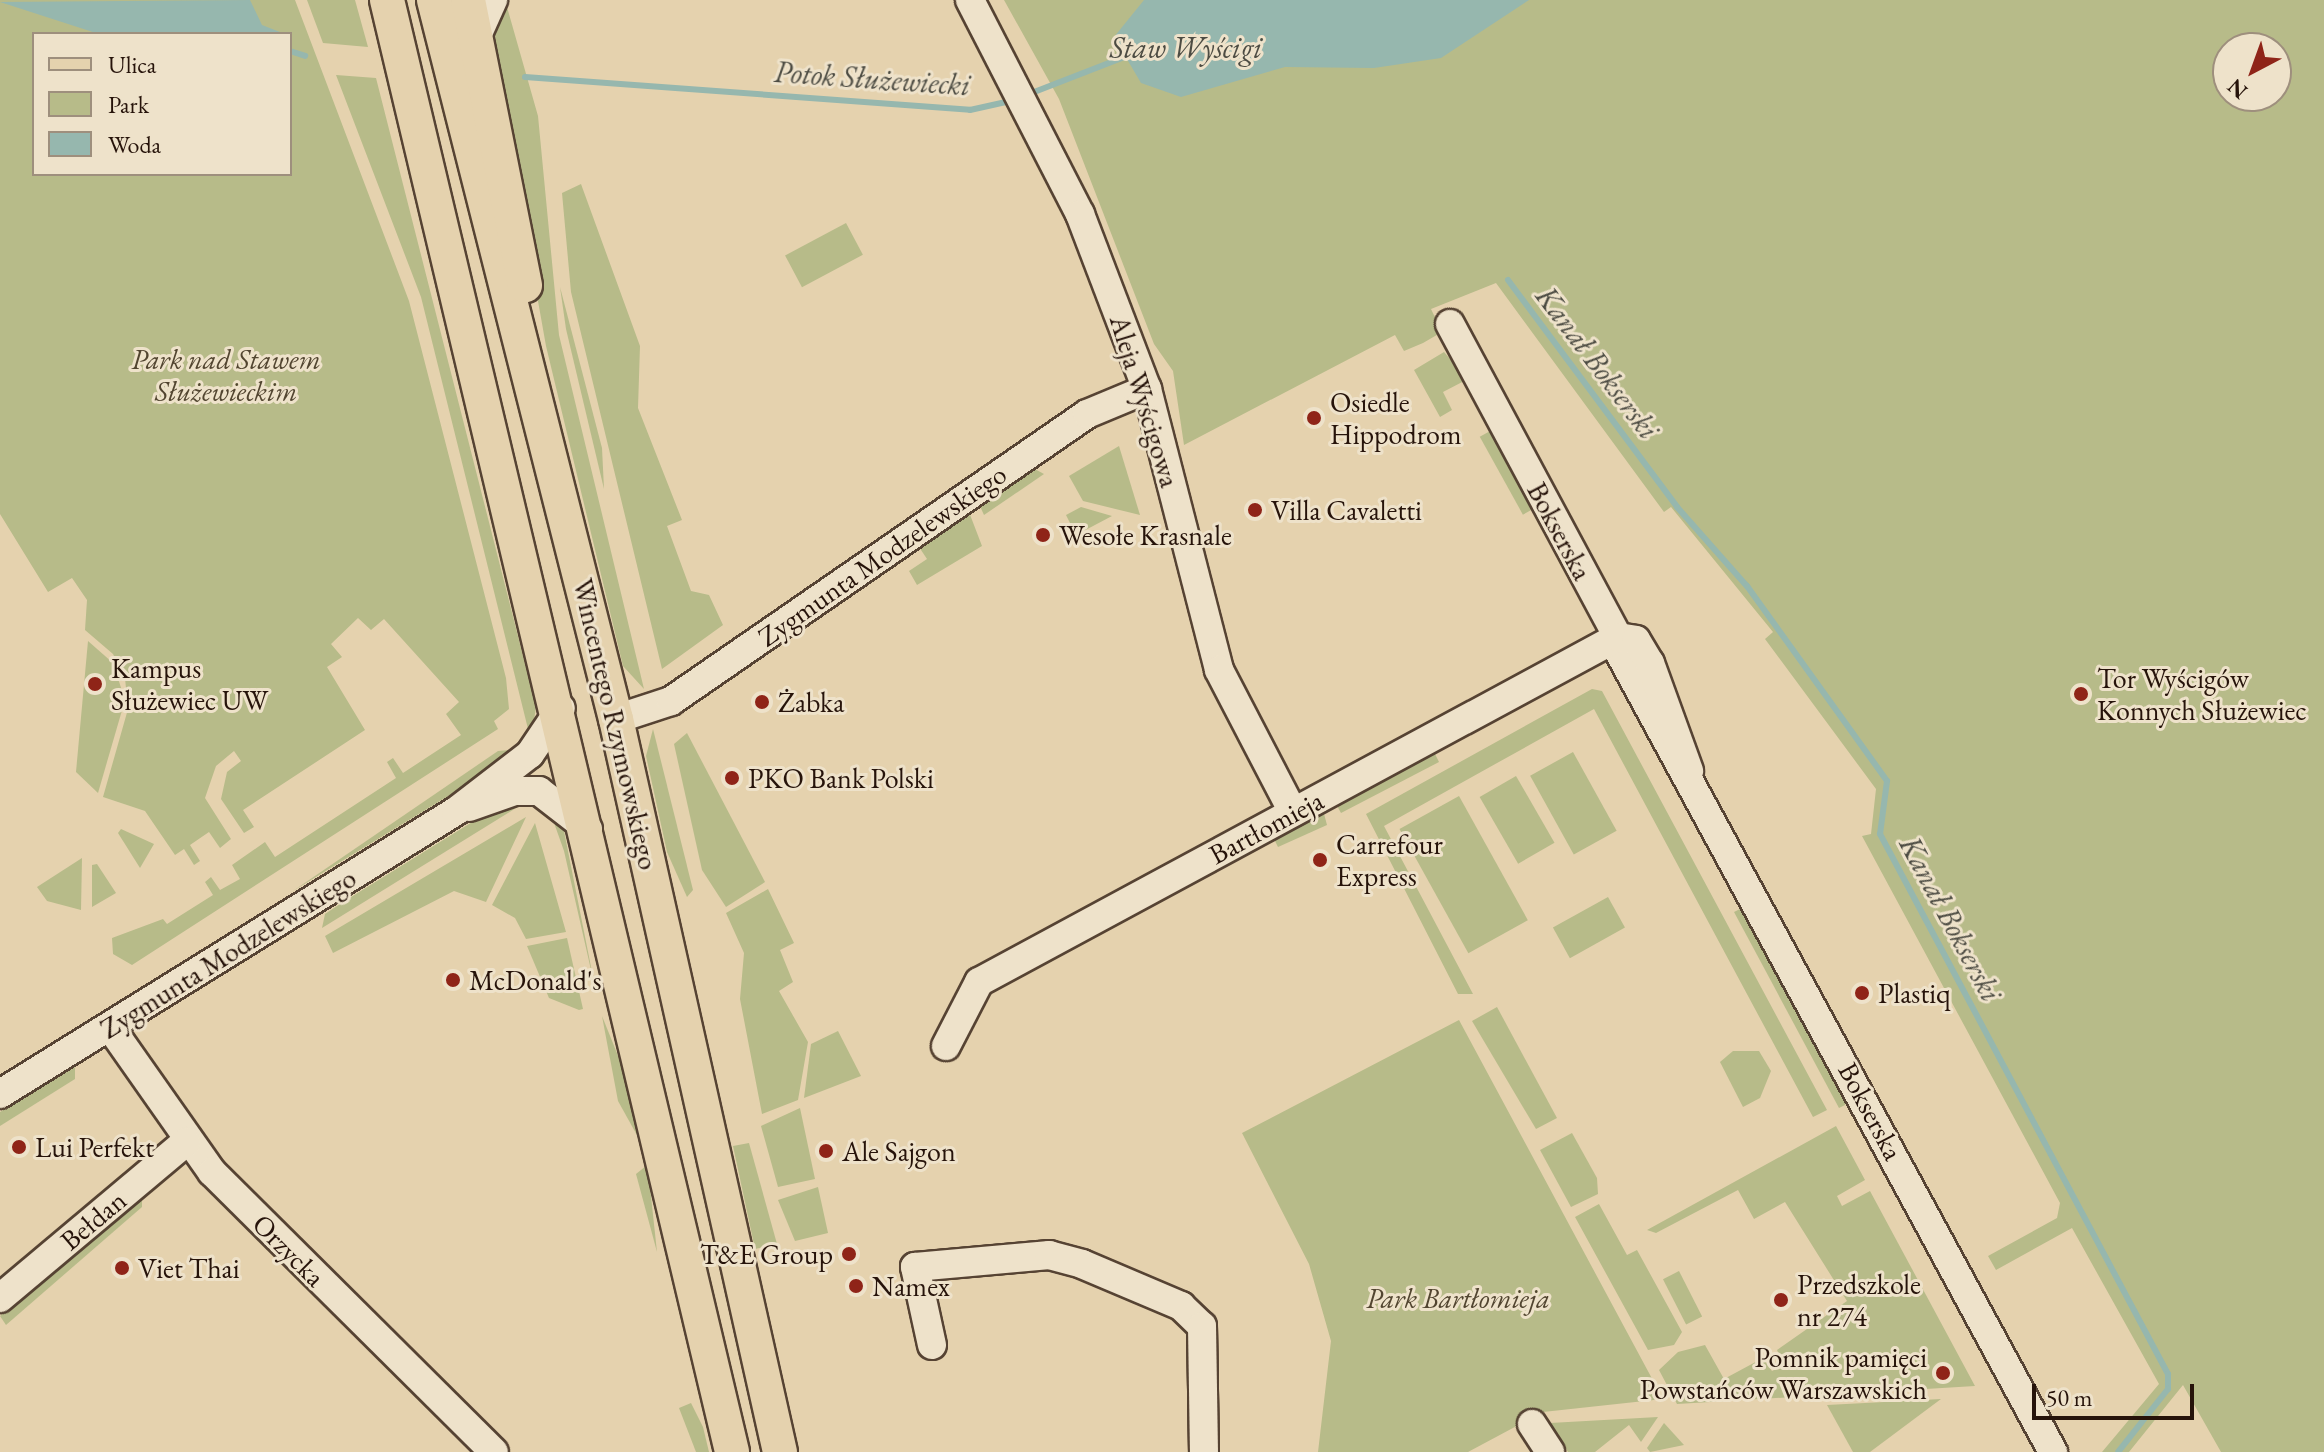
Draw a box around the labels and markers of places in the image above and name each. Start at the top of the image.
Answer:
place label: Osiedle Hippodrom [1330,385,1462,451]
marker: Osiedle Hippodrom [1305,409,1323,427]
place label: Villa Cavaletti [1271,493,1422,527]
marker: Villa Cavaletti [1246,501,1264,519]
place label: Wesołe Krasnale [1059,518,1232,552]
marker: Wesołe Krasnale [1034,526,1052,544]
place label: Kampus Służewiec UW [111,651,268,717]
place label: Tor Wyścigów Konnych Służewiec [2097,661,2307,727]
marker: Kampus Służewiec UW [86,675,104,693]
place label: Żabka [778,685,844,719]
marker: Tor Wyścigów Konnych Służewiec [2072,685,2090,703]
marker: Żabka [753,693,771,711]
place label: PKO Bank Polski [748,761,934,795]
marker: PKO Bank Polski [723,769,741,787]
place label: Carrefour Express [1336,827,1443,893]
marker: Carrefour Express [1311,851,1329,869]
place label: McDonald's [469,963,602,997]
marker: McDonald's [444,971,462,989]
place label: Plastiq [1878,976,1951,1010]
marker: Plastiq [1853,984,1871,1002]
place label: Lui Perfekt [35,1130,154,1164]
place label: Ale Sajgon [842,1134,956,1168]
marker: Lui Perfekt [10,1138,28,1156]
marker: Ale Sajgon [817,1142,835,1160]
place label: T&E Group [700,1237,833,1271]
marker: T&E Group [840,1245,858,1263]
place label: Viet Thai [138,1251,240,1285]
marker: Viet Thai [113,1259,131,1277]
place label: Przedszkole nr 274 [1797,1267,1921,1333]
place label: Namex [872,1269,950,1303]
marker: Namex [847,1277,865,1295]
marker: Przedszkole nr 274 [1772,1291,1790,1309]
place label: Pomnik pamięci Powstańców Warszawskich [1640,1340,1927,1406]
marker: Pomnik pamięci Powstańców Warszawskich [1934,1364,1952,1382]

